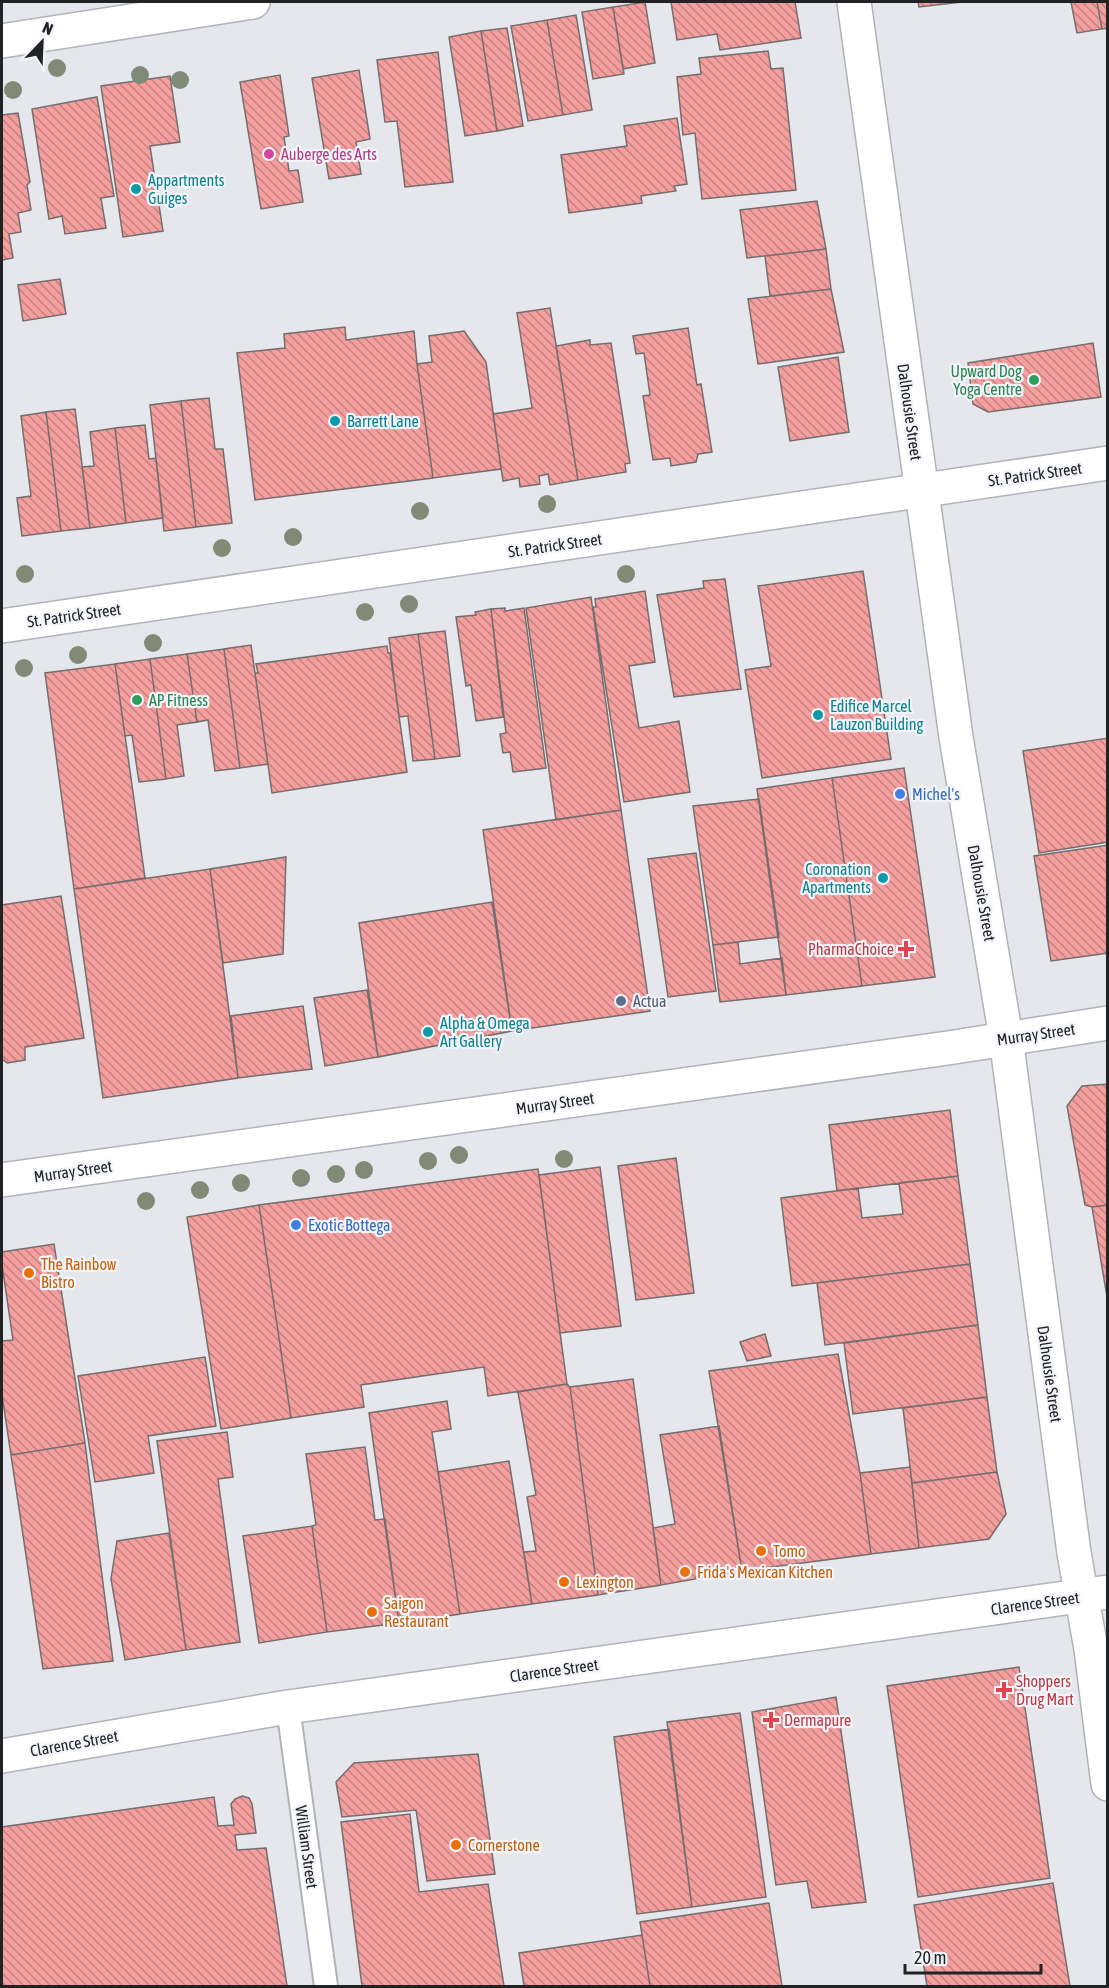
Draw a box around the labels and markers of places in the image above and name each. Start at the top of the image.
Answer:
place label: Auberge des Arts [281,145,377,164]
marker: Auberge des Arts [262,147,276,161]
place label: Appartments Guiges [148,171,225,208]
marker: Appartments Guiges [129,182,143,196]
place label: Upward Dog Yoga Centre [950,362,1022,399]
marker: Upward Dog Yoga Centre [1027,373,1041,387]
place label: Barrett Lane [347,412,419,430]
marker: Barrett Lane [328,414,342,428]
place label: AP Fitness [149,691,208,709]
marker: AP Fitness [130,693,144,707]
place label: Edifice Marcel Lauzon Building [830,697,924,734]
marker: Edifice Marcel Lauzon Building [811,708,825,722]
place label: Michel's [912,785,960,803]
marker: Michel's [893,787,907,801]
place label: Coronation Apartments [802,860,871,897]
marker: Coronation Apartments [876,871,890,885]
place label: PharmaChoice [808,940,894,958]
marker: PharmaChoice [899,942,913,956]
place label: Actua [633,992,667,1010]
marker: Actua [614,994,628,1008]
place label: Alpha & Omega Art Gallery [440,1014,530,1051]
marker: Alpha & Omega Art Gallery [421,1025,435,1039]
place label: Exotic Bottega [308,1216,390,1235]
marker: Exotic Bottega [289,1218,303,1232]
place label: The Rainbow Bistro [41,1255,117,1291]
marker: The Rainbow Bistro [22,1266,36,1280]
place label: Tomo [773,1542,806,1560]
marker: Tomo [754,1544,768,1558]
place label: Frida's Mexican Kitchen [697,1563,833,1581]
marker: Frida's Mexican Kitchen [678,1565,692,1579]
place label: Lexington [576,1573,634,1592]
marker: Lexington [557,1575,571,1589]
place label: Saigon Restaurant [384,1594,449,1630]
marker: Saigon Restaurant [365,1605,379,1619]
place label: Shoppers Drug Mart [1016,1672,1074,1709]
marker: Shoppers Drug Mart [997,1683,1011,1697]
marker: Dermapure [762,1711,780,1729]
place label: Dermapure [784,1711,851,1730]
place label: Cornerstone [468,1836,540,1854]
marker: Cornerstone [449,1838,463,1852]

